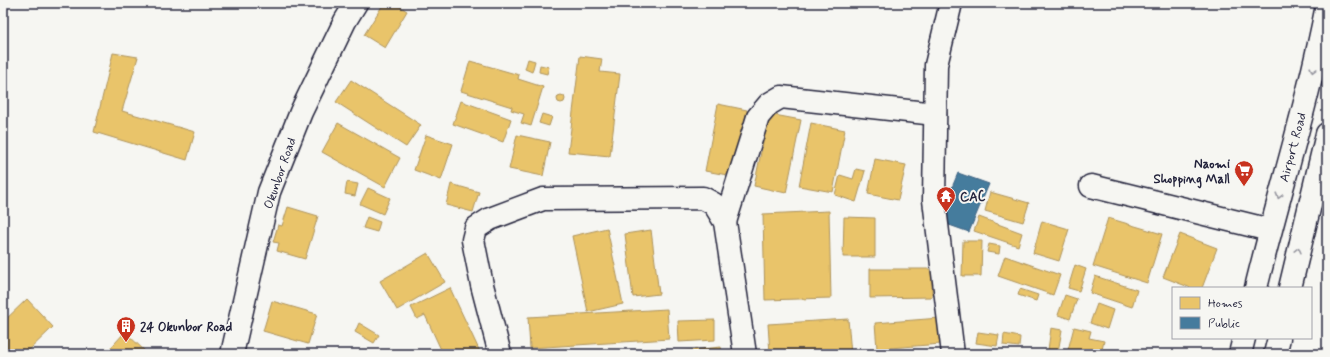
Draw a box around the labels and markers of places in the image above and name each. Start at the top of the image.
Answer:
place label: Naomi Shopping Mall [1154,156,1230,189]
supermarket icon: Naomi Shopping Mall [1233,159,1255,187]
temple icon: CAC [935,185,957,213]
place label: CAC [960,189,986,206]
building icon: 24 Okunbor Road [115,315,137,343]
place label: 24 Okunbor Road [140,319,232,336]

